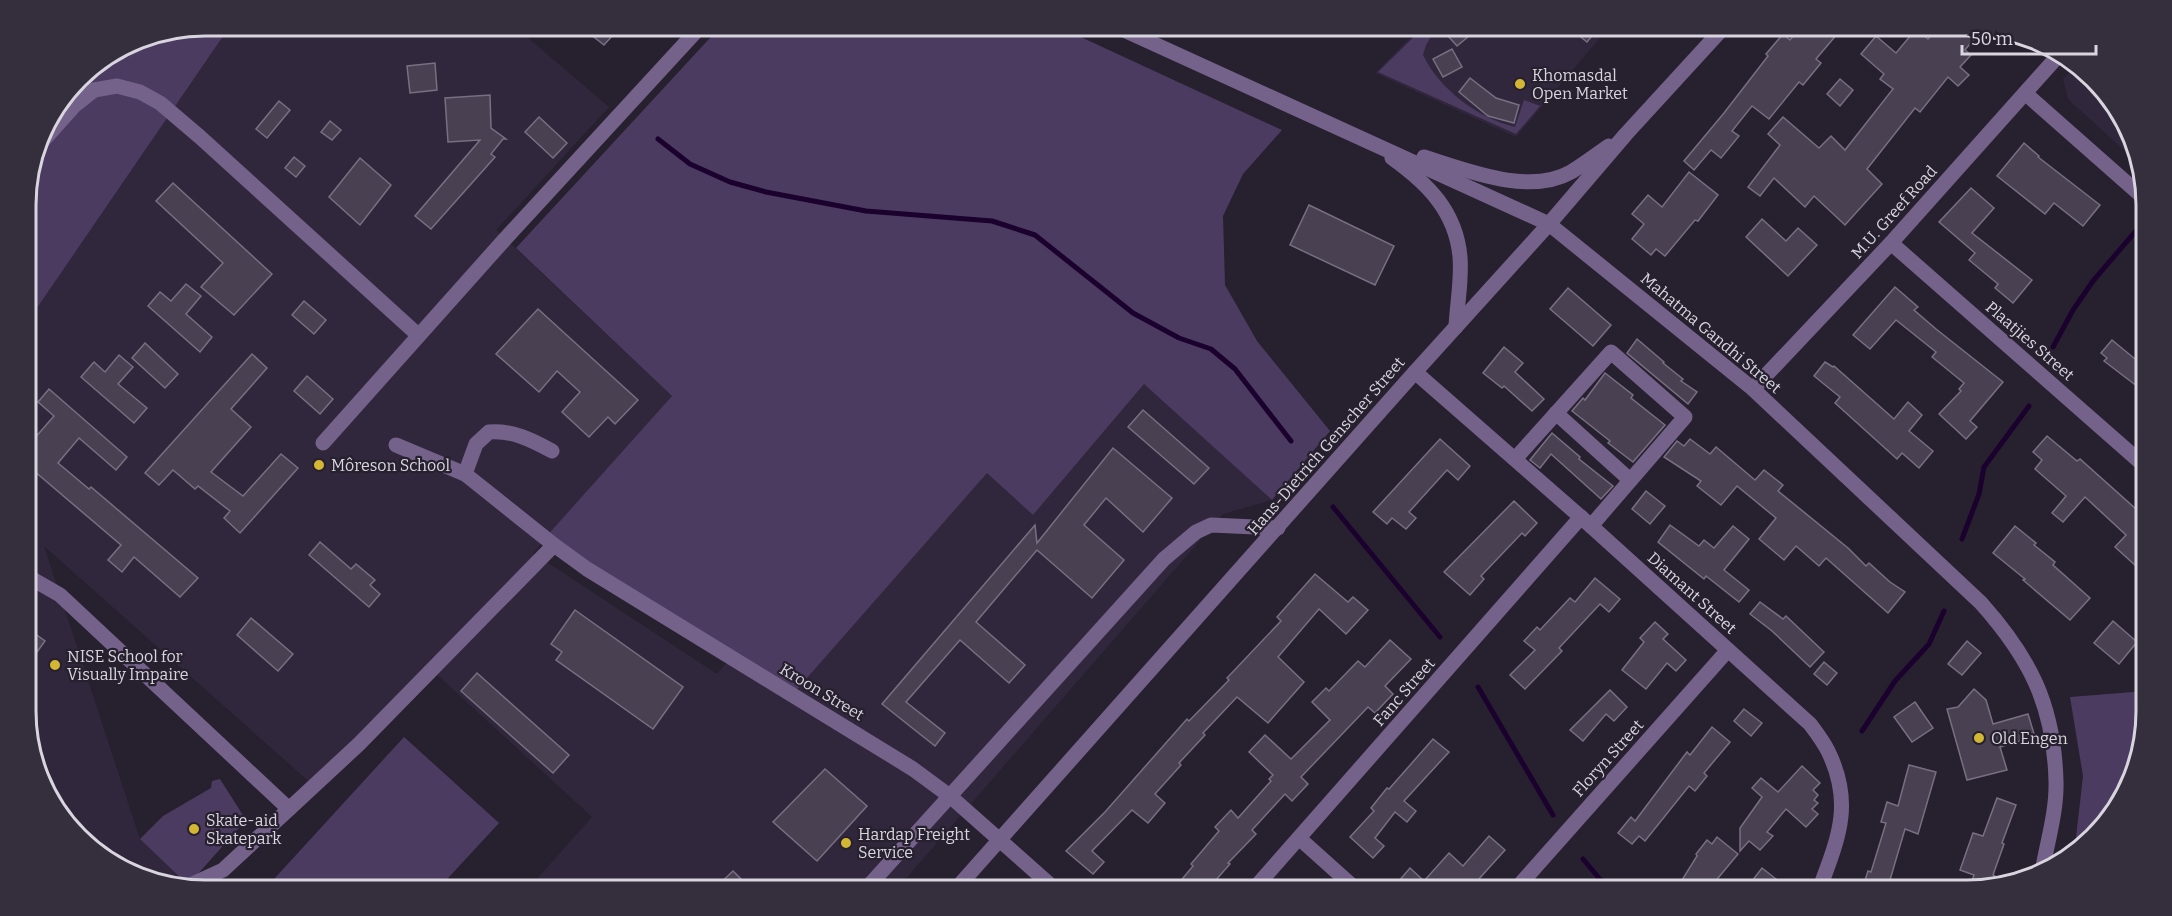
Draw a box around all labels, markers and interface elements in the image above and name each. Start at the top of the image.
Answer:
scale bar [1962,18,2096,56]
text: 50 m [1971,28,2013,50]
place label: Khomasdal Open Market [1532,66,1628,103]
marker: Khomasdal Open Market [1513,77,1527,91]
street label: M.U. Greef Road [1847,161,1941,262]
street label: Mahatma Gandhi Street [1637,269,1785,397]
street label: Plaatjies Street [1982,297,2078,385]
street label: Hans-Dietrich Genscher Street [1243,353,1409,539]
place label: Môreson School [331,456,450,475]
marker: Môreson School [312,458,326,472]
street label: Diamant Street [1644,548,1740,638]
place label: NISE School for Visually Impaire [67,647,189,684]
street label: Fanc Street [1369,654,1439,730]
marker: NISE School for Visually Impaire [48,658,62,672]
street label: Kroon Street [777,659,868,725]
street label: Floryn Street [1569,716,1648,800]
place label: Old Engen [1991,729,2068,748]
marker: Old Engen [1972,731,1986,745]
place label: Skate-aid Skatepark [206,811,281,848]
marker: Skate-aid Skatepark [187,822,201,836]
place label: Hardap Freight Service [858,825,970,862]
marker: Hardap Freight Service [839,836,853,850]

